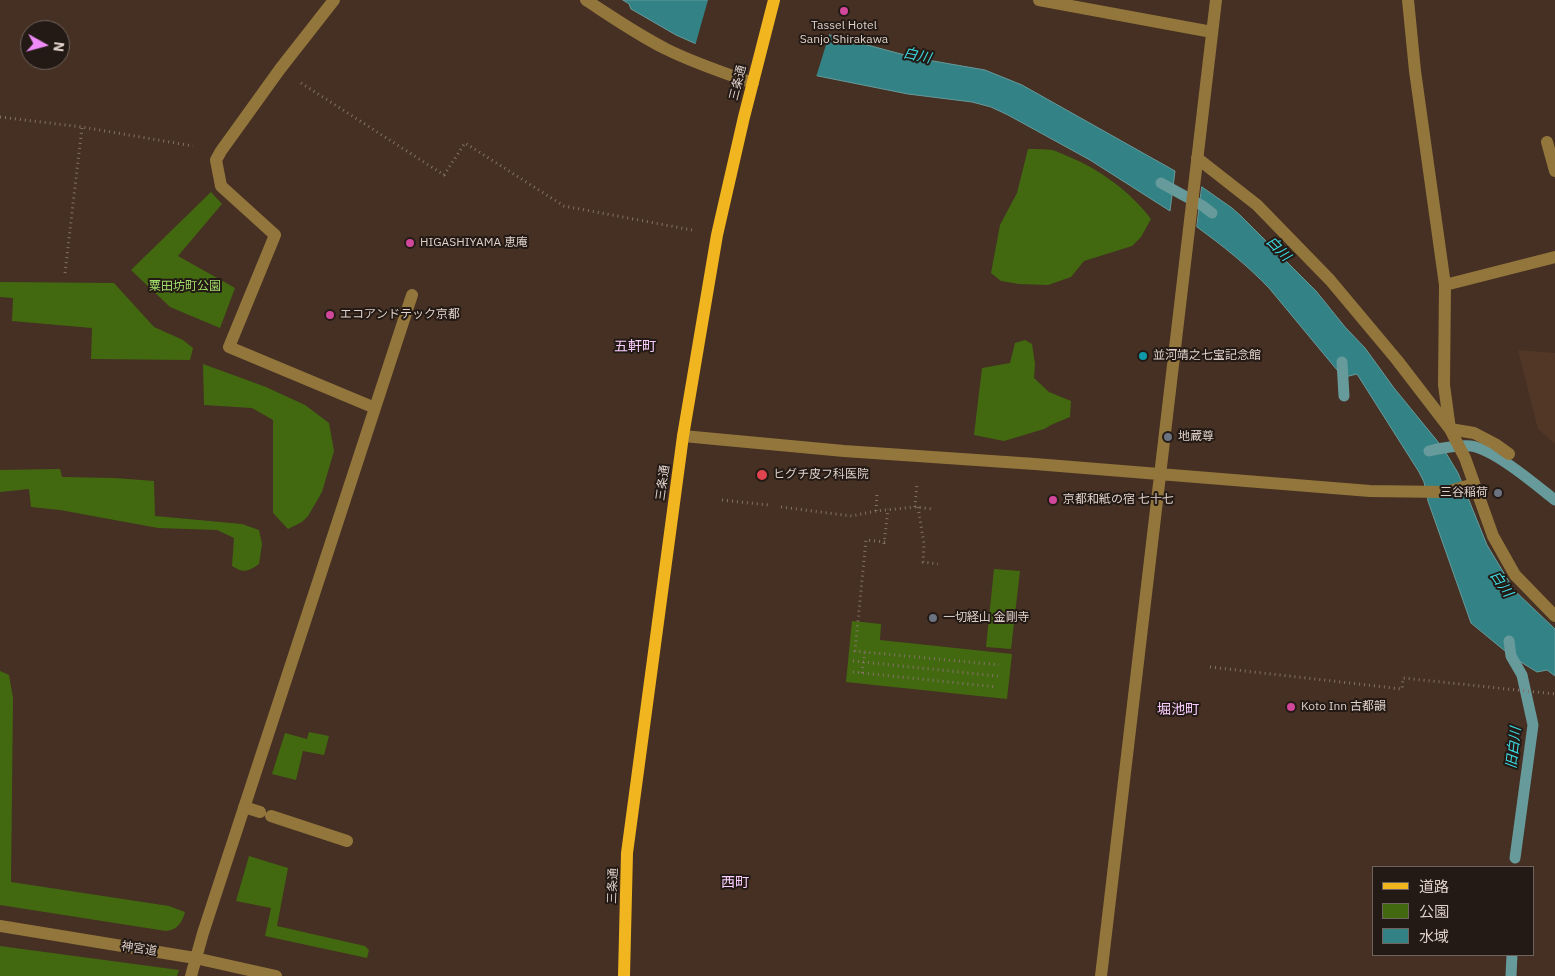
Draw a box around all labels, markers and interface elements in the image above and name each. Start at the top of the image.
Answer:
marker: Tassel Hotel Sanjo Shirakawa [838,5,850,17]
place label: Tassel Hotel Sanjo Shirakawa [800,19,888,47]
north arrow [20,20,70,70]
text: N [49,41,68,53]
water label: 白川 [902,45,932,67]
street label: 三条通 [727,64,749,102]
water label: 白川 [1262,233,1294,265]
place label: HIGASHIYAMA 恵庵 [420,236,528,250]
marker: HIGASHIYAMA 恵庵 [404,237,416,249]
park label: 粟田坊町公園 [149,280,221,294]
place label: エコアンドテック京都 [340,308,460,322]
marker: エコアンドテック京都 [324,309,336,321]
district label: 五軒町 [614,339,656,355]
place label: 並河靖之七宝記念館 [1153,349,1261,363]
marker: 並河靖之七宝記念館 [1137,350,1149,362]
place label: 地蔵尊 [1178,430,1214,444]
marker: 地蔵尊 [1162,431,1174,443]
street label: 三条通 [653,464,673,502]
marker: ヒグチ皮フ科医院 [755,468,769,482]
place label: ヒグチ皮フ科医院 [773,468,869,482]
place label: 三谷稲荷 [1440,486,1488,500]
marker: 三谷稲荷 [1492,487,1504,499]
place label: 京都和紙の宿 七十七 [1063,493,1174,507]
marker: 京都和紙の宿 七十七 [1047,494,1059,506]
water label: 白川 [1486,568,1516,600]
place label: 一切経山 金剛寺 [943,611,1030,625]
marker: 一切経山 金剛寺 [927,612,939,624]
place label: Koto Inn 古都韻 [1301,700,1386,714]
marker: Koto Inn 古都韻 [1285,701,1297,713]
district label: 堀池町 [1157,702,1199,718]
water label: 旧白川 [1503,726,1525,770]
legend [1372,866,1535,956]
street label: 三条通 [605,868,621,904]
district label: 西町 [721,875,749,891]
text: 道路 [1419,877,1449,896]
text: 公園 [1419,902,1449,921]
text: 水域 [1419,927,1449,946]
street label: 神宮道 [120,939,158,959]

